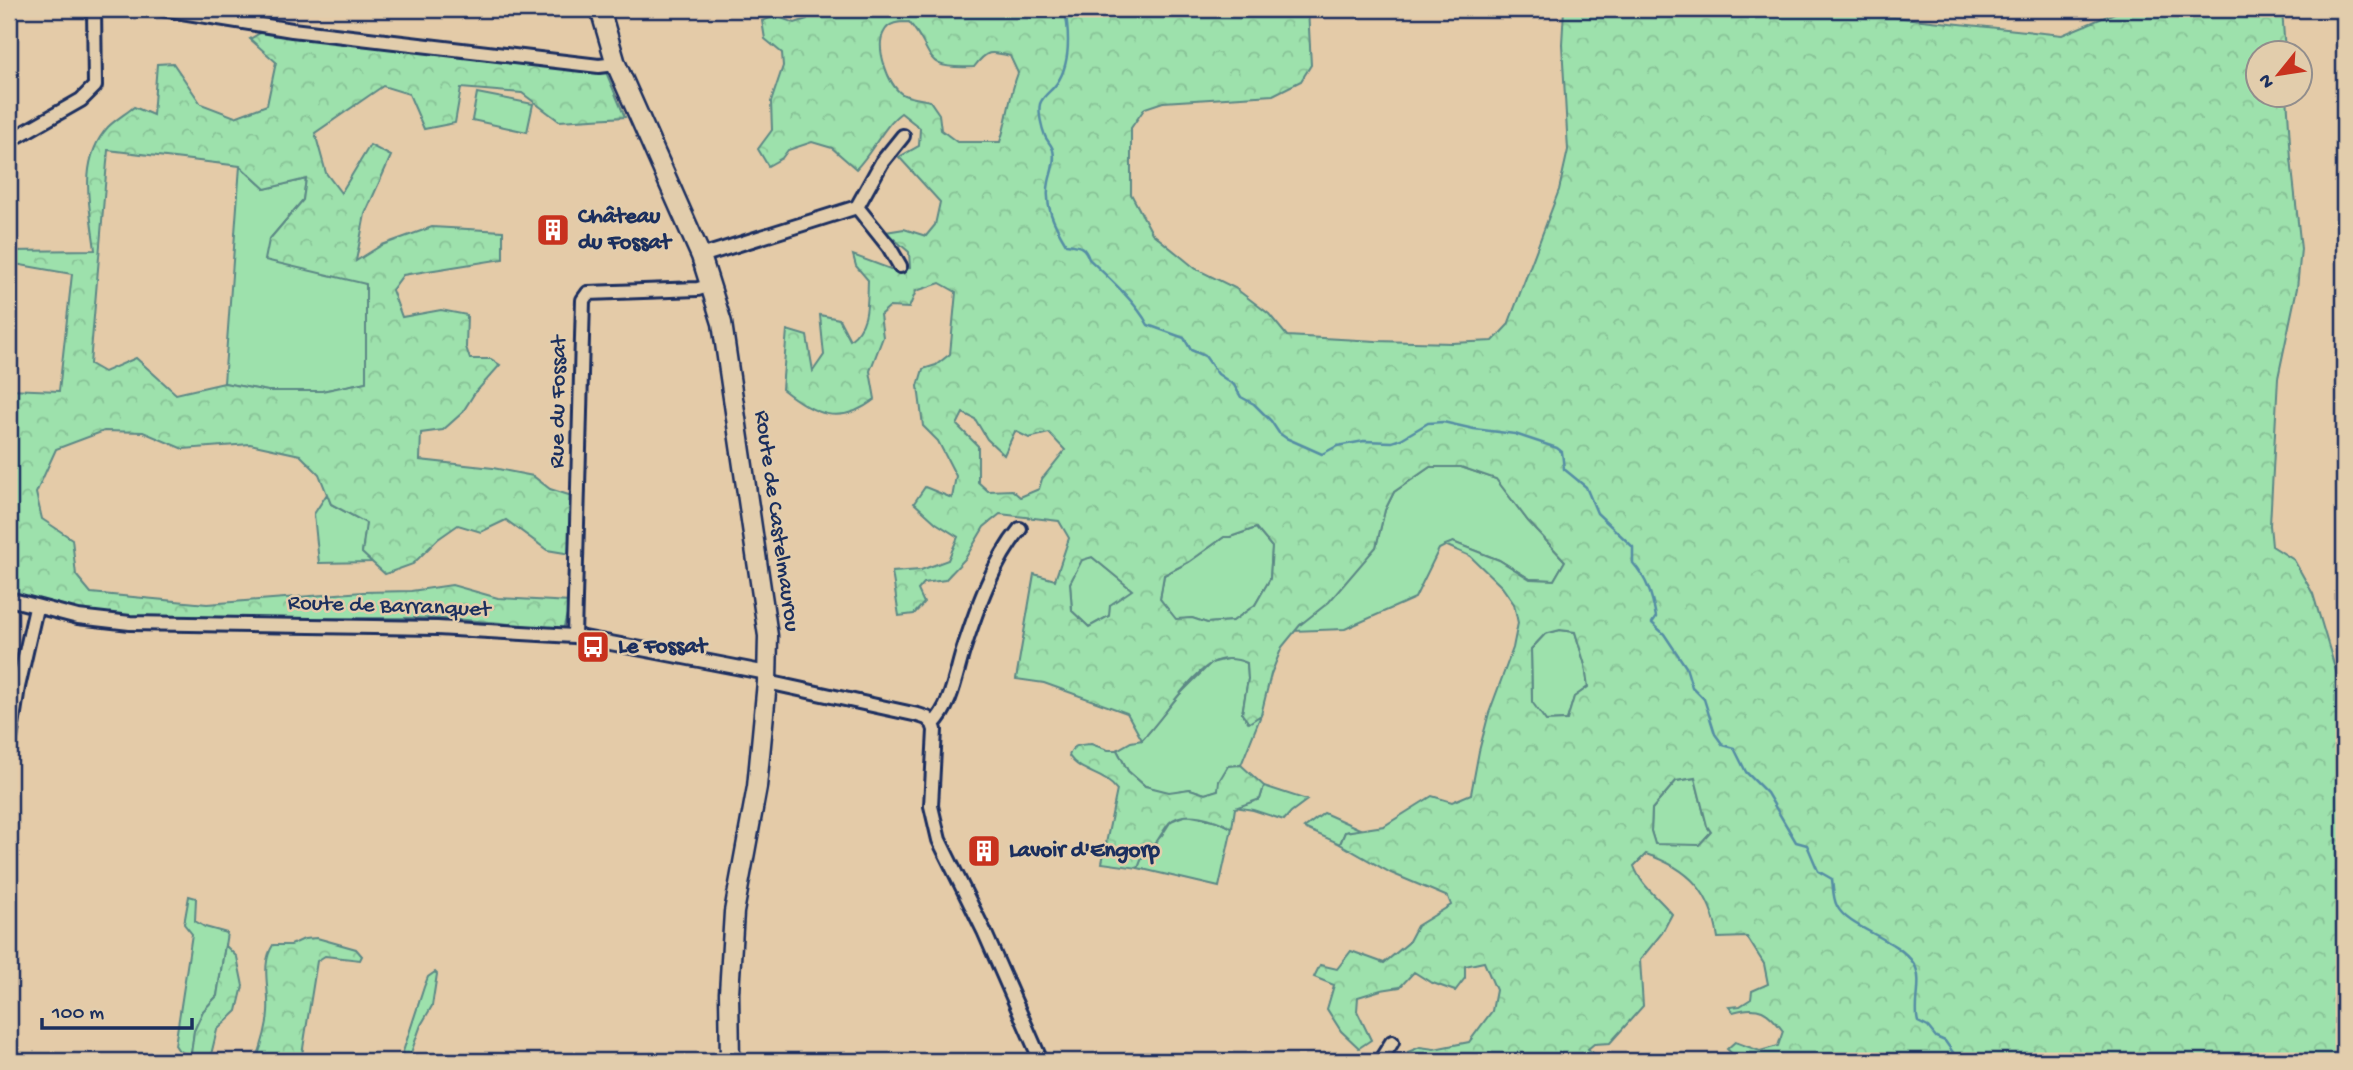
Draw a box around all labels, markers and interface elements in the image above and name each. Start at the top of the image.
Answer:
north arrow [2244,38,2314,108]
text: N [2254,70,2280,92]
place label: Château du Fossat [578,204,673,257]
building icon: Château du Fossat [534,211,572,249]
street label: Rue du Fossat [544,334,574,469]
street label: Route de Castelmaurou [747,409,805,634]
street label: Route de Barranquet [287,590,492,624]
bus stop icon: Le Fossat [574,628,612,666]
place label: Le Fossat [618,634,709,661]
building icon: Lavoir d'Engorp [965,832,1003,870]
place label: Lavoir d'Engorp [1009,838,1161,865]
scale bar [42,986,192,1030]
text: 100 m [51,1002,104,1027]

